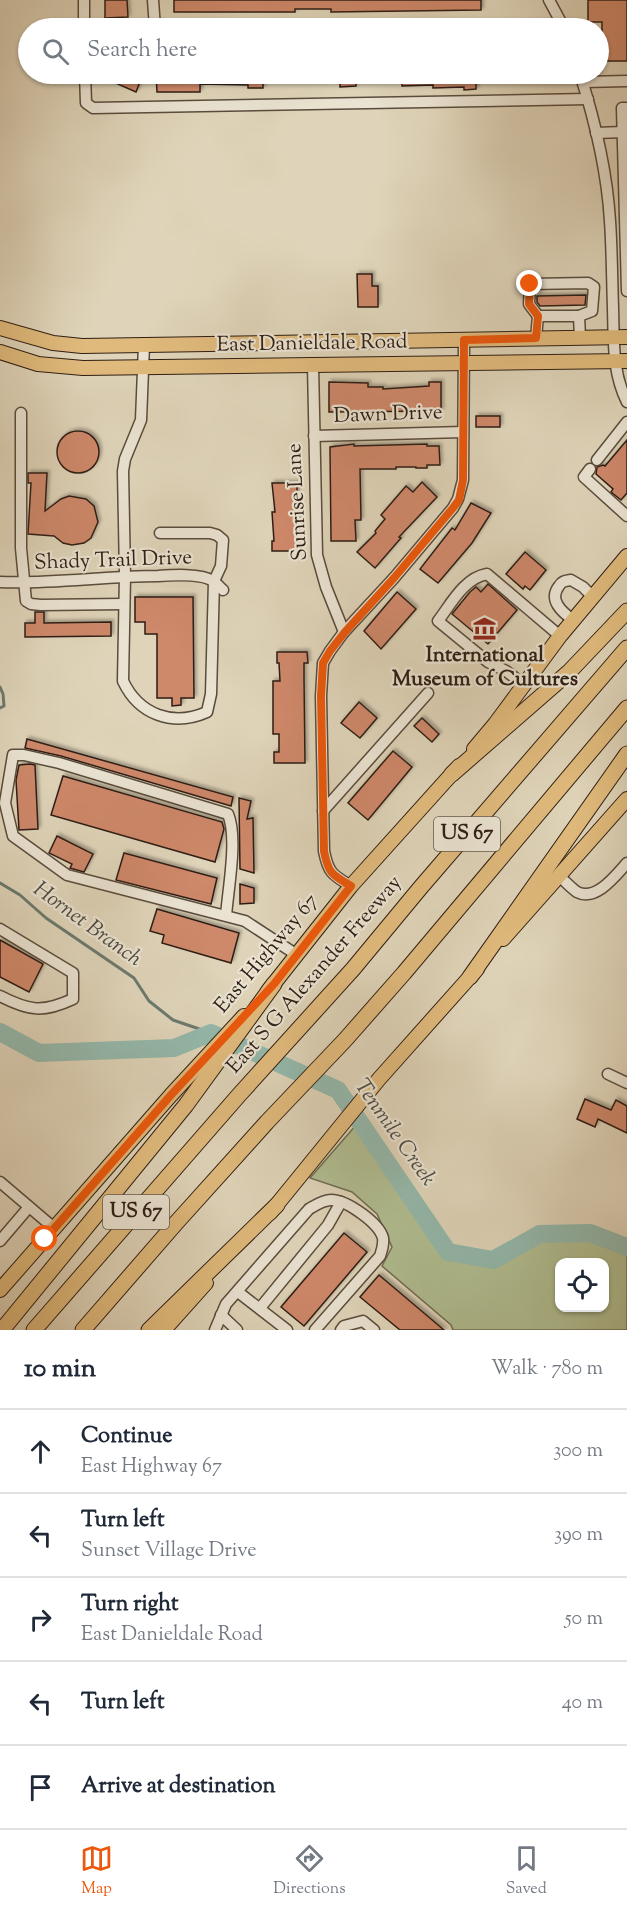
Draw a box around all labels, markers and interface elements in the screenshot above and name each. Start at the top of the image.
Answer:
search box [18,18,609,84]
icon: search [39,35,72,68]
text: Search here [87,35,197,67]
route end [516,270,542,296]
street label: East Danieldale Road [216,327,408,361]
street label: Dawn Drive [333,398,443,432]
street label: Sunrise Lane [280,443,316,561]
street label: Shady Trail Drive [33,543,193,579]
museum icon: International Museum of Cultures [472,615,498,641]
place label: International Museum of Cultures [392,641,578,695]
road number: US 67 [434,817,500,851]
street label: East S G Alexander Freeway [220,869,410,1081]
water label: Hornet Branch [26,874,148,976]
street label: East Highway 67 [208,887,326,1020]
water label: Tenmile Creek [345,1073,443,1193]
road number: US 67 [103,1195,169,1229]
route start [31,1225,57,1251]
map controls [555,1258,609,1312]
button: locate [555,1258,609,1312]
text: 10 min [24,1351,96,1388]
text: Walk · 780 m [491,1355,603,1384]
text: Continue [81,1421,172,1453]
icon: ahead [24,1435,57,1468]
text: 300 m [553,1437,603,1466]
text: East Highway 67 [81,1453,222,1482]
text: Turn left [81,1505,164,1537]
icon: left [24,1519,57,1552]
text: 390 m [554,1521,603,1550]
text: Sunset Village Drive [81,1537,257,1566]
text: Turn right [81,1589,178,1621]
icon: right [24,1603,57,1636]
text: 50 m [565,1605,603,1634]
text: East Danieldale Road [81,1621,263,1650]
icon: left [24,1687,57,1720]
text: Turn left [81,1687,164,1719]
text: 40 m [562,1689,603,1718]
icon: arrive [24,1771,57,1804]
text: Arrive at destination [81,1771,276,1803]
tab: Map [80,1842,113,1901]
tab: Directions [273,1842,346,1901]
tab: Saved [506,1842,547,1901]

